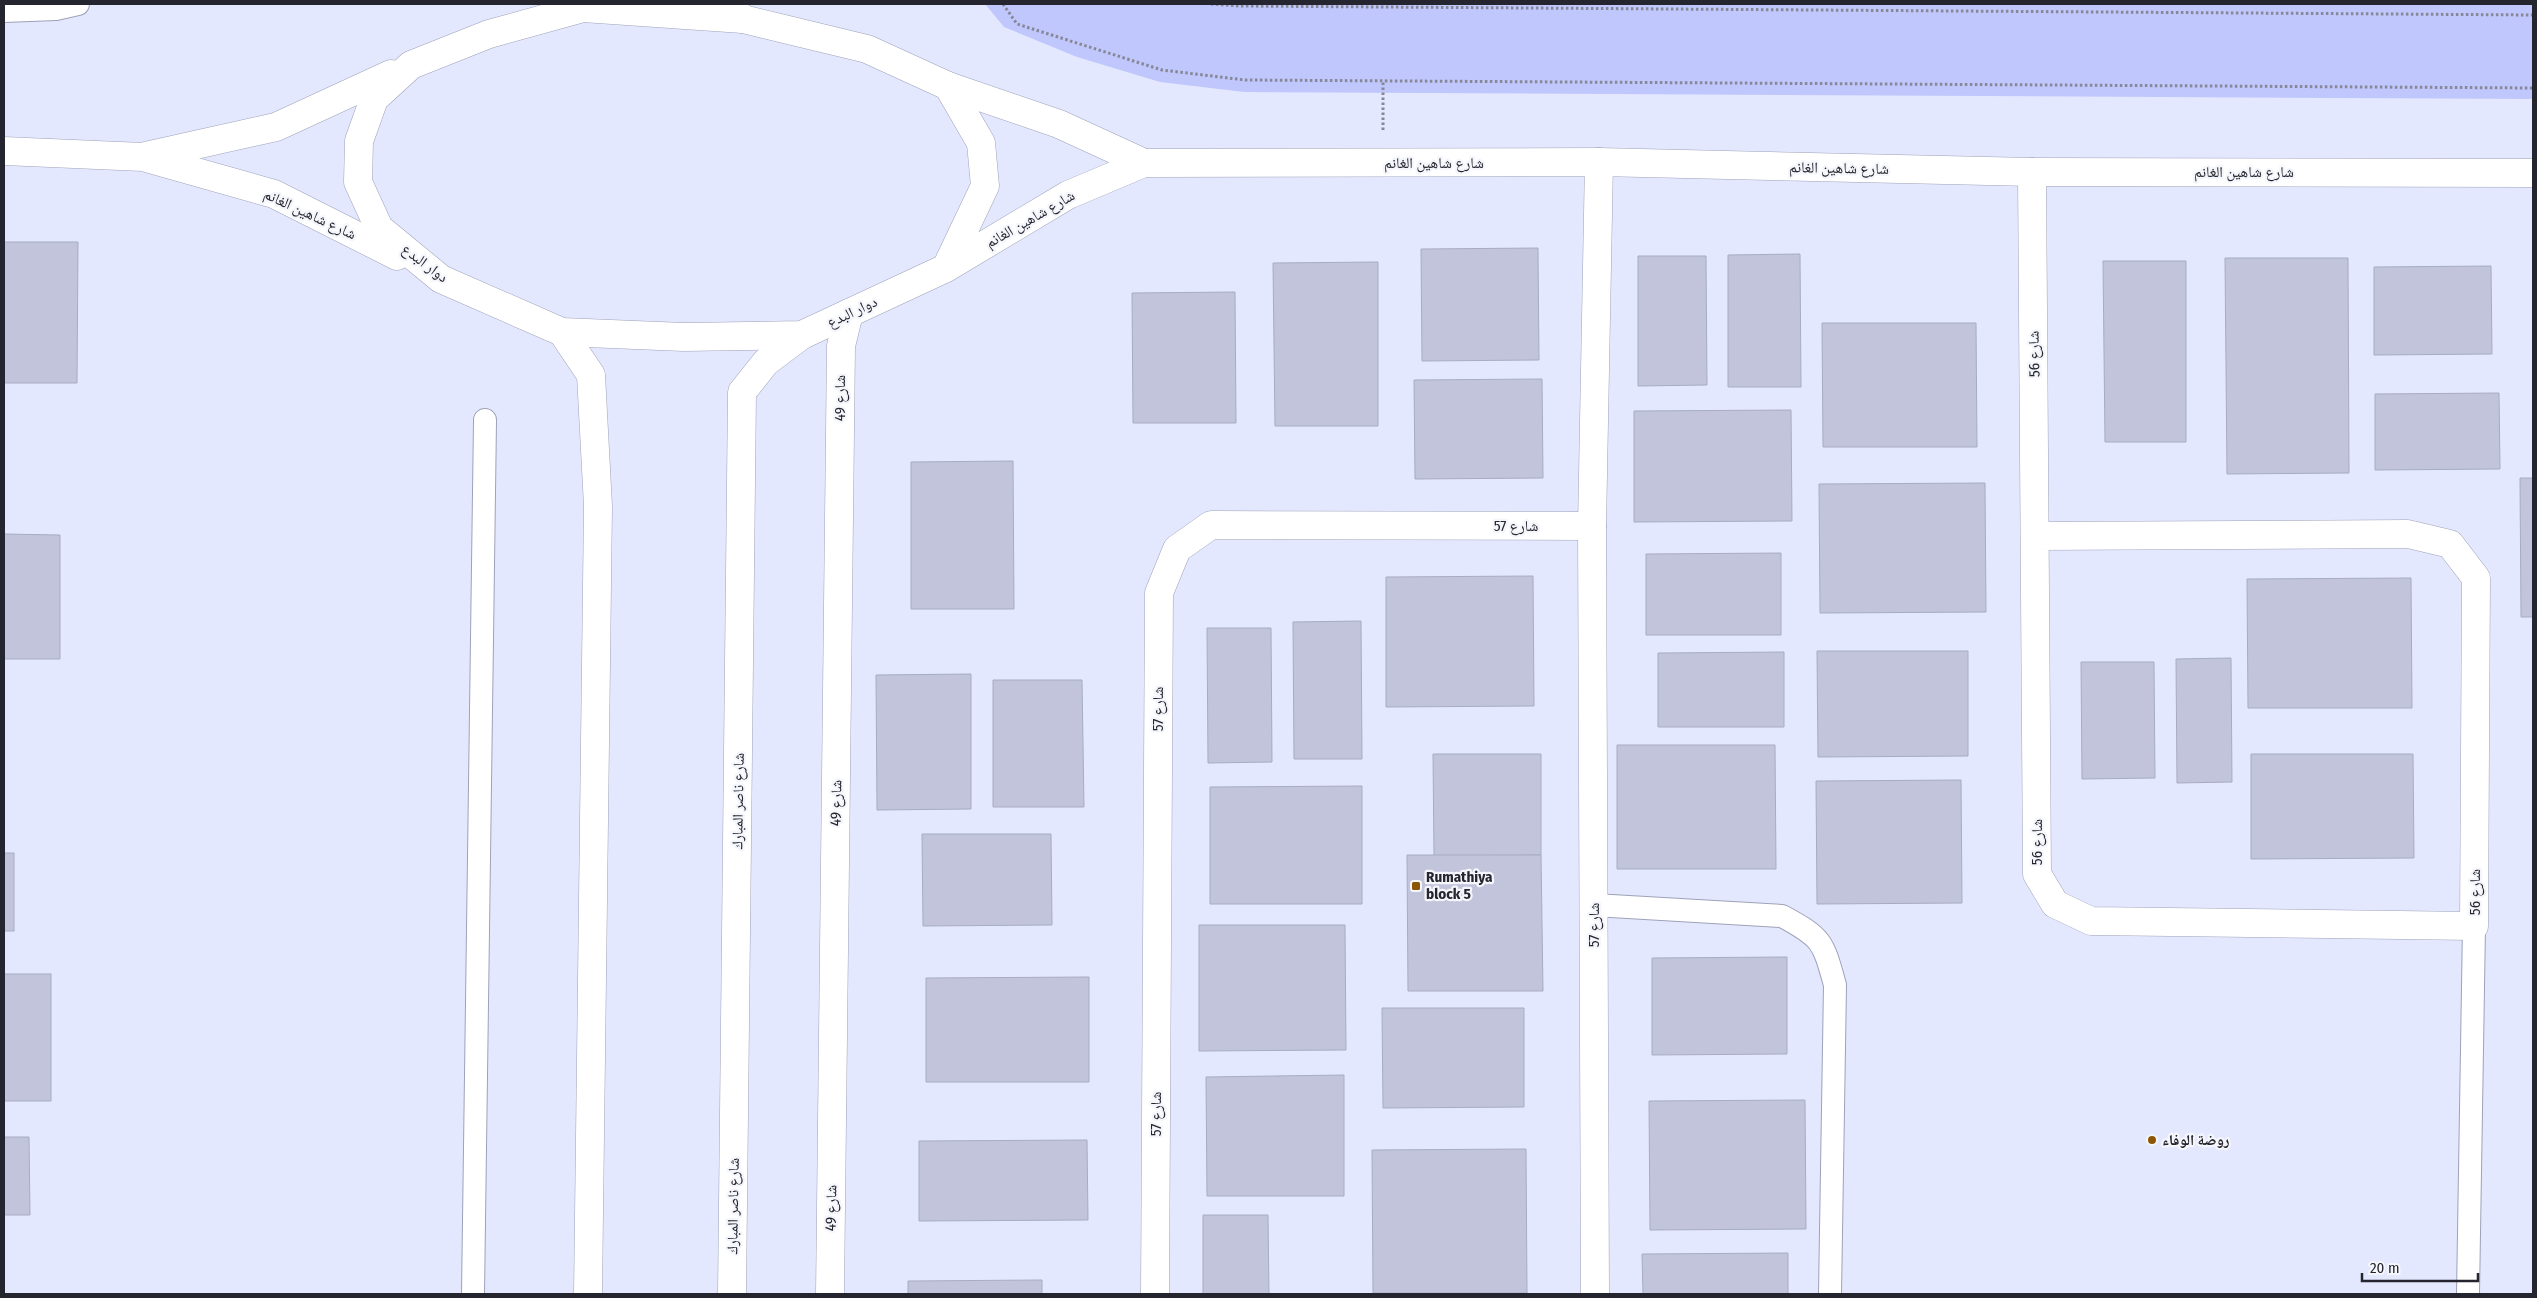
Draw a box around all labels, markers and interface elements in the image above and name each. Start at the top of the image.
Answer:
street label: شارع شاهين الغانم [1384,154,1484,173]
street label: شارع شاهين الغانم [1789,158,1889,179]
street label: شارع شاهين الغانم [2194,163,2294,182]
street label: شارع شاهين الغانم [261,185,359,244]
street label: شارع شاهين الغانم [982,186,1078,253]
street label: دوار البدع [398,240,452,287]
street label: دوار البدع [824,293,880,332]
street label: شارع 56 [2025,331,2044,377]
street label: شارع 49 [831,375,850,421]
street label: شارع 57 [1494,517,1538,536]
street label: شارع 57 [1149,687,1168,731]
street label: شارع ناصر المبارك [728,752,749,849]
street label: شارع 49 [827,780,846,826]
street label: شارع 56 [2028,819,2047,865]
place label: Rumathiya block 5 [1426,868,1493,903]
street label: شارع 56 [2466,869,2485,915]
marker: Rumathiya block 5 [1410,880,1422,892]
street label: شارع 57 [1585,903,1604,947]
street label: شارع 57 [1147,1092,1166,1136]
place label: روضة الوفاء [2162,1131,2230,1149]
marker: روضة الوفاء [2146,1134,2158,1146]
street label: شارع ناصر المبارك [723,1157,744,1254]
street label: شارع 49 [822,1185,841,1231]
scale bar [2362,1250,2478,1282]
text: 20 m [2370,1259,2400,1277]

